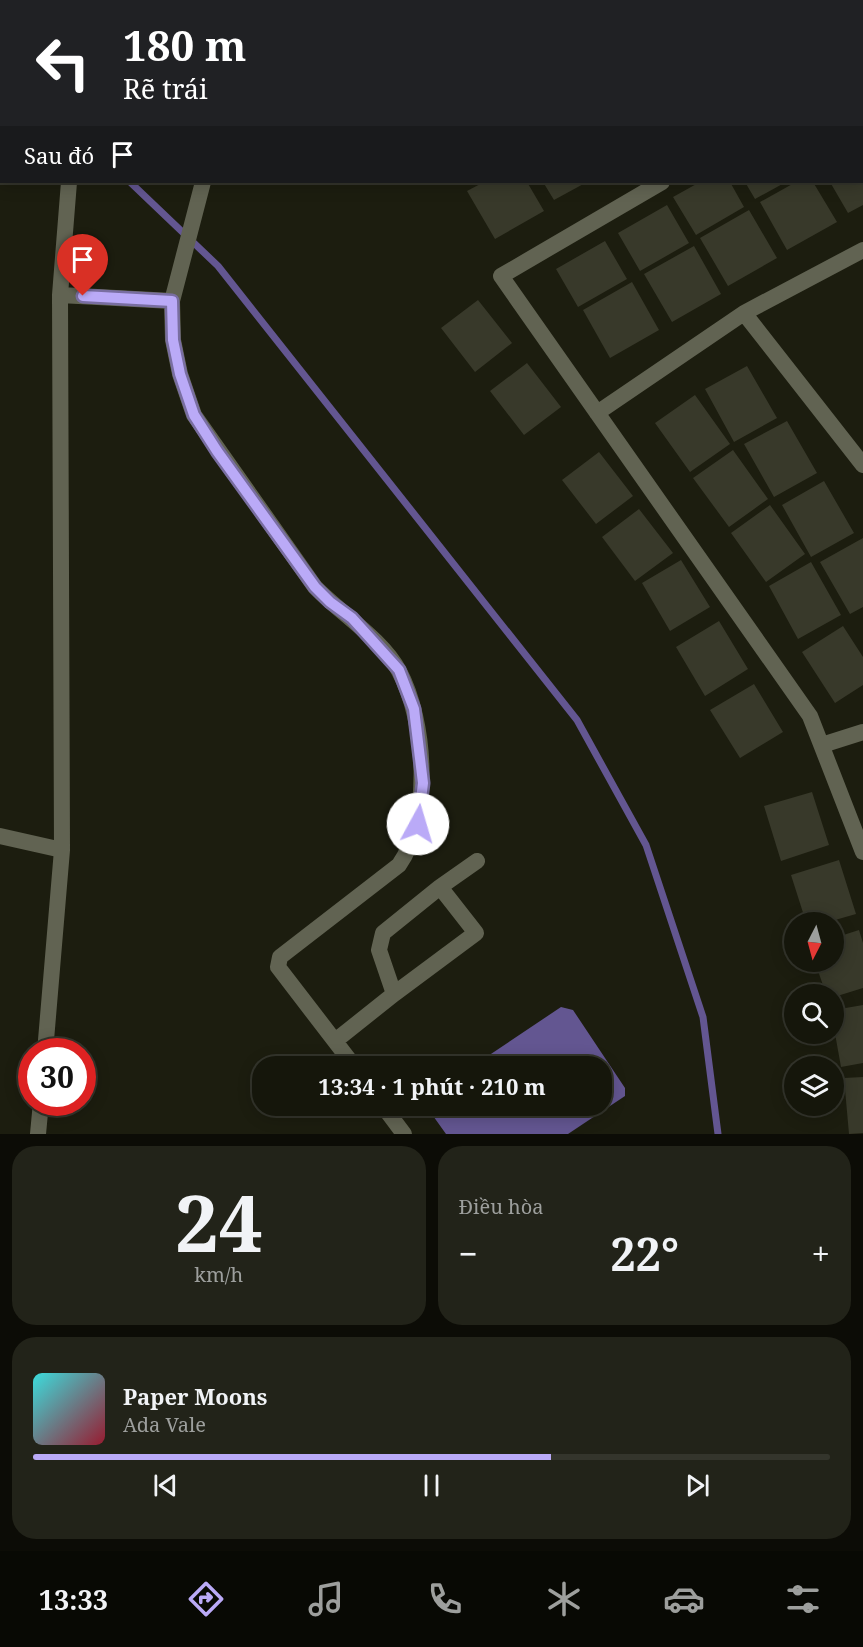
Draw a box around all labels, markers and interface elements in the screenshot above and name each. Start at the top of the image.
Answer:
text: 180 m [123,16,247,73]
icon: left [24,24,102,102]
text: Rẽ trái [123,70,208,107]
icon: arrive [106,138,139,171]
text: Sau đó [24,140,94,170]
pin [57,234,108,296]
icon: arrive [66,243,99,276]
position arrow [386,792,450,856]
north arrow [784,912,844,972]
map controls [784,912,844,1116]
button: search [784,984,844,1044]
speed limit sign: 30 [18,1038,96,1116]
button: layers [784,1056,844,1116]
text: 13:34 · 1 phút · 210 m [318,1071,546,1101]
text: 24 [175,1169,263,1275]
text: Điều hòa [459,1193,544,1220]
text: 22° [610,1223,679,1284]
text: − [459,1231,478,1276]
text: + [812,1231,830,1276]
text: km/h [194,1261,243,1288]
text: Paper Moons [123,1381,267,1411]
text: Ada Vale [123,1411,206,1438]
icon: previous [149,1469,182,1502]
icon: pause [415,1469,448,1502]
icon: next [681,1469,714,1502]
icon: directions [185,1578,227,1620]
icon: music [305,1578,347,1620]
icon: phone [424,1578,466,1620]
icon: climate [543,1578,585,1620]
icon: car [663,1578,705,1620]
icon: filters [782,1578,824,1620]
text: 13:33 [39,1581,108,1618]

